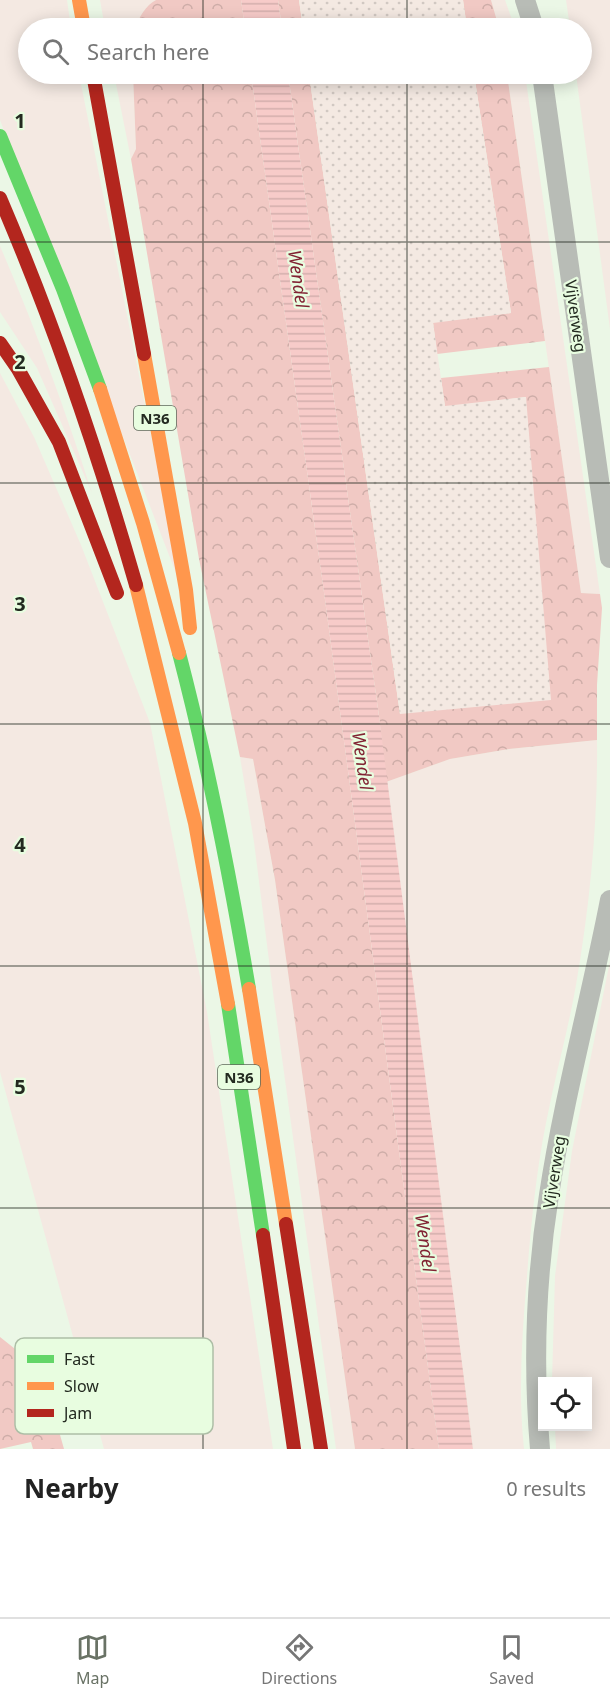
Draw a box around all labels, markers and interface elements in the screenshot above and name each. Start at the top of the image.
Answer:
search box [18,18,592,84]
icon: search [39,35,72,68]
text: Search here [87,36,209,66]
text: 1 [14,107,26,134]
water label: Wendel [283,248,315,310]
street label: Vijverweg [560,278,592,354]
text: 2 [14,348,26,375]
road number: N36 [134,406,176,430]
text: 3 [14,590,26,617]
water label: Wendel [347,730,379,792]
text: 4 [14,831,26,858]
road number: N36 [218,1065,260,1089]
text: 5 [14,1073,26,1100]
street label: Vijverweg [537,1134,571,1210]
water label: Wendel [410,1212,442,1274]
legend [15,1338,213,1434]
text: Fast [64,1348,95,1370]
text: Slow [64,1375,99,1397]
map controls [538,1377,592,1431]
button: locate [538,1377,592,1431]
text: Jam [62,1402,92,1424]
text: Nearby [24,1470,119,1506]
text: 0 results [506,1475,586,1502]
tab: Map [76,1631,109,1689]
tab: Directions [261,1631,337,1689]
tab: Saved [489,1631,534,1689]

